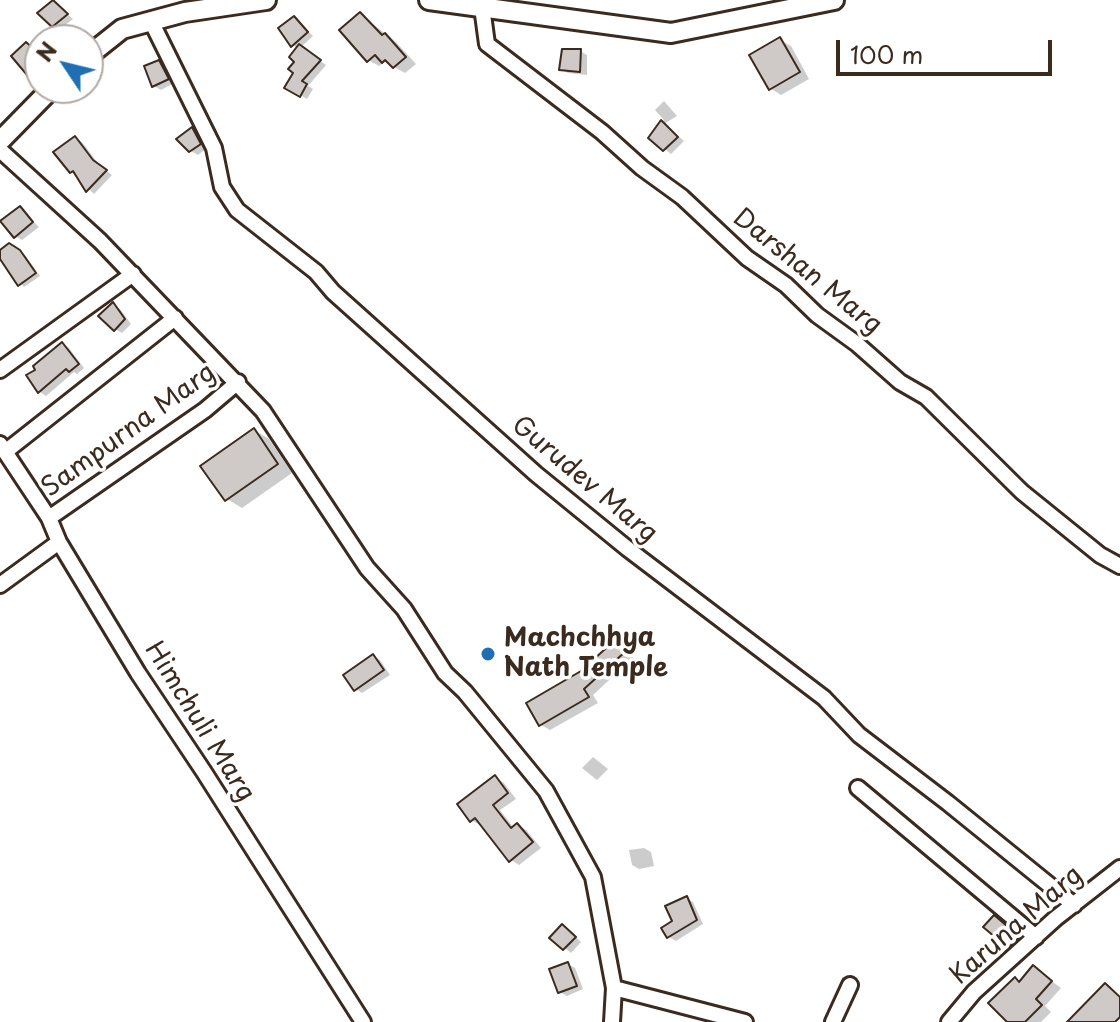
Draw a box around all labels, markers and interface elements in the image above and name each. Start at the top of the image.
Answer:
north arrow [24,24,104,104]
scale bar [840,24,1056,74]
text: N [27,34,64,68]
text: 100 m [850,36,923,72]
street label: Darshan Marg [726,203,888,341]
street label: Sampurna Marg [36,358,222,504]
street label: Gurudev Marg [505,410,663,550]
place label: Machchhya Nath Temple [504,623,668,684]
street label: Himchuli Marg [137,636,261,808]
marker: Machchhya Nath Temple [479,645,497,663]
street label: Karuna Marg [945,860,1089,992]

